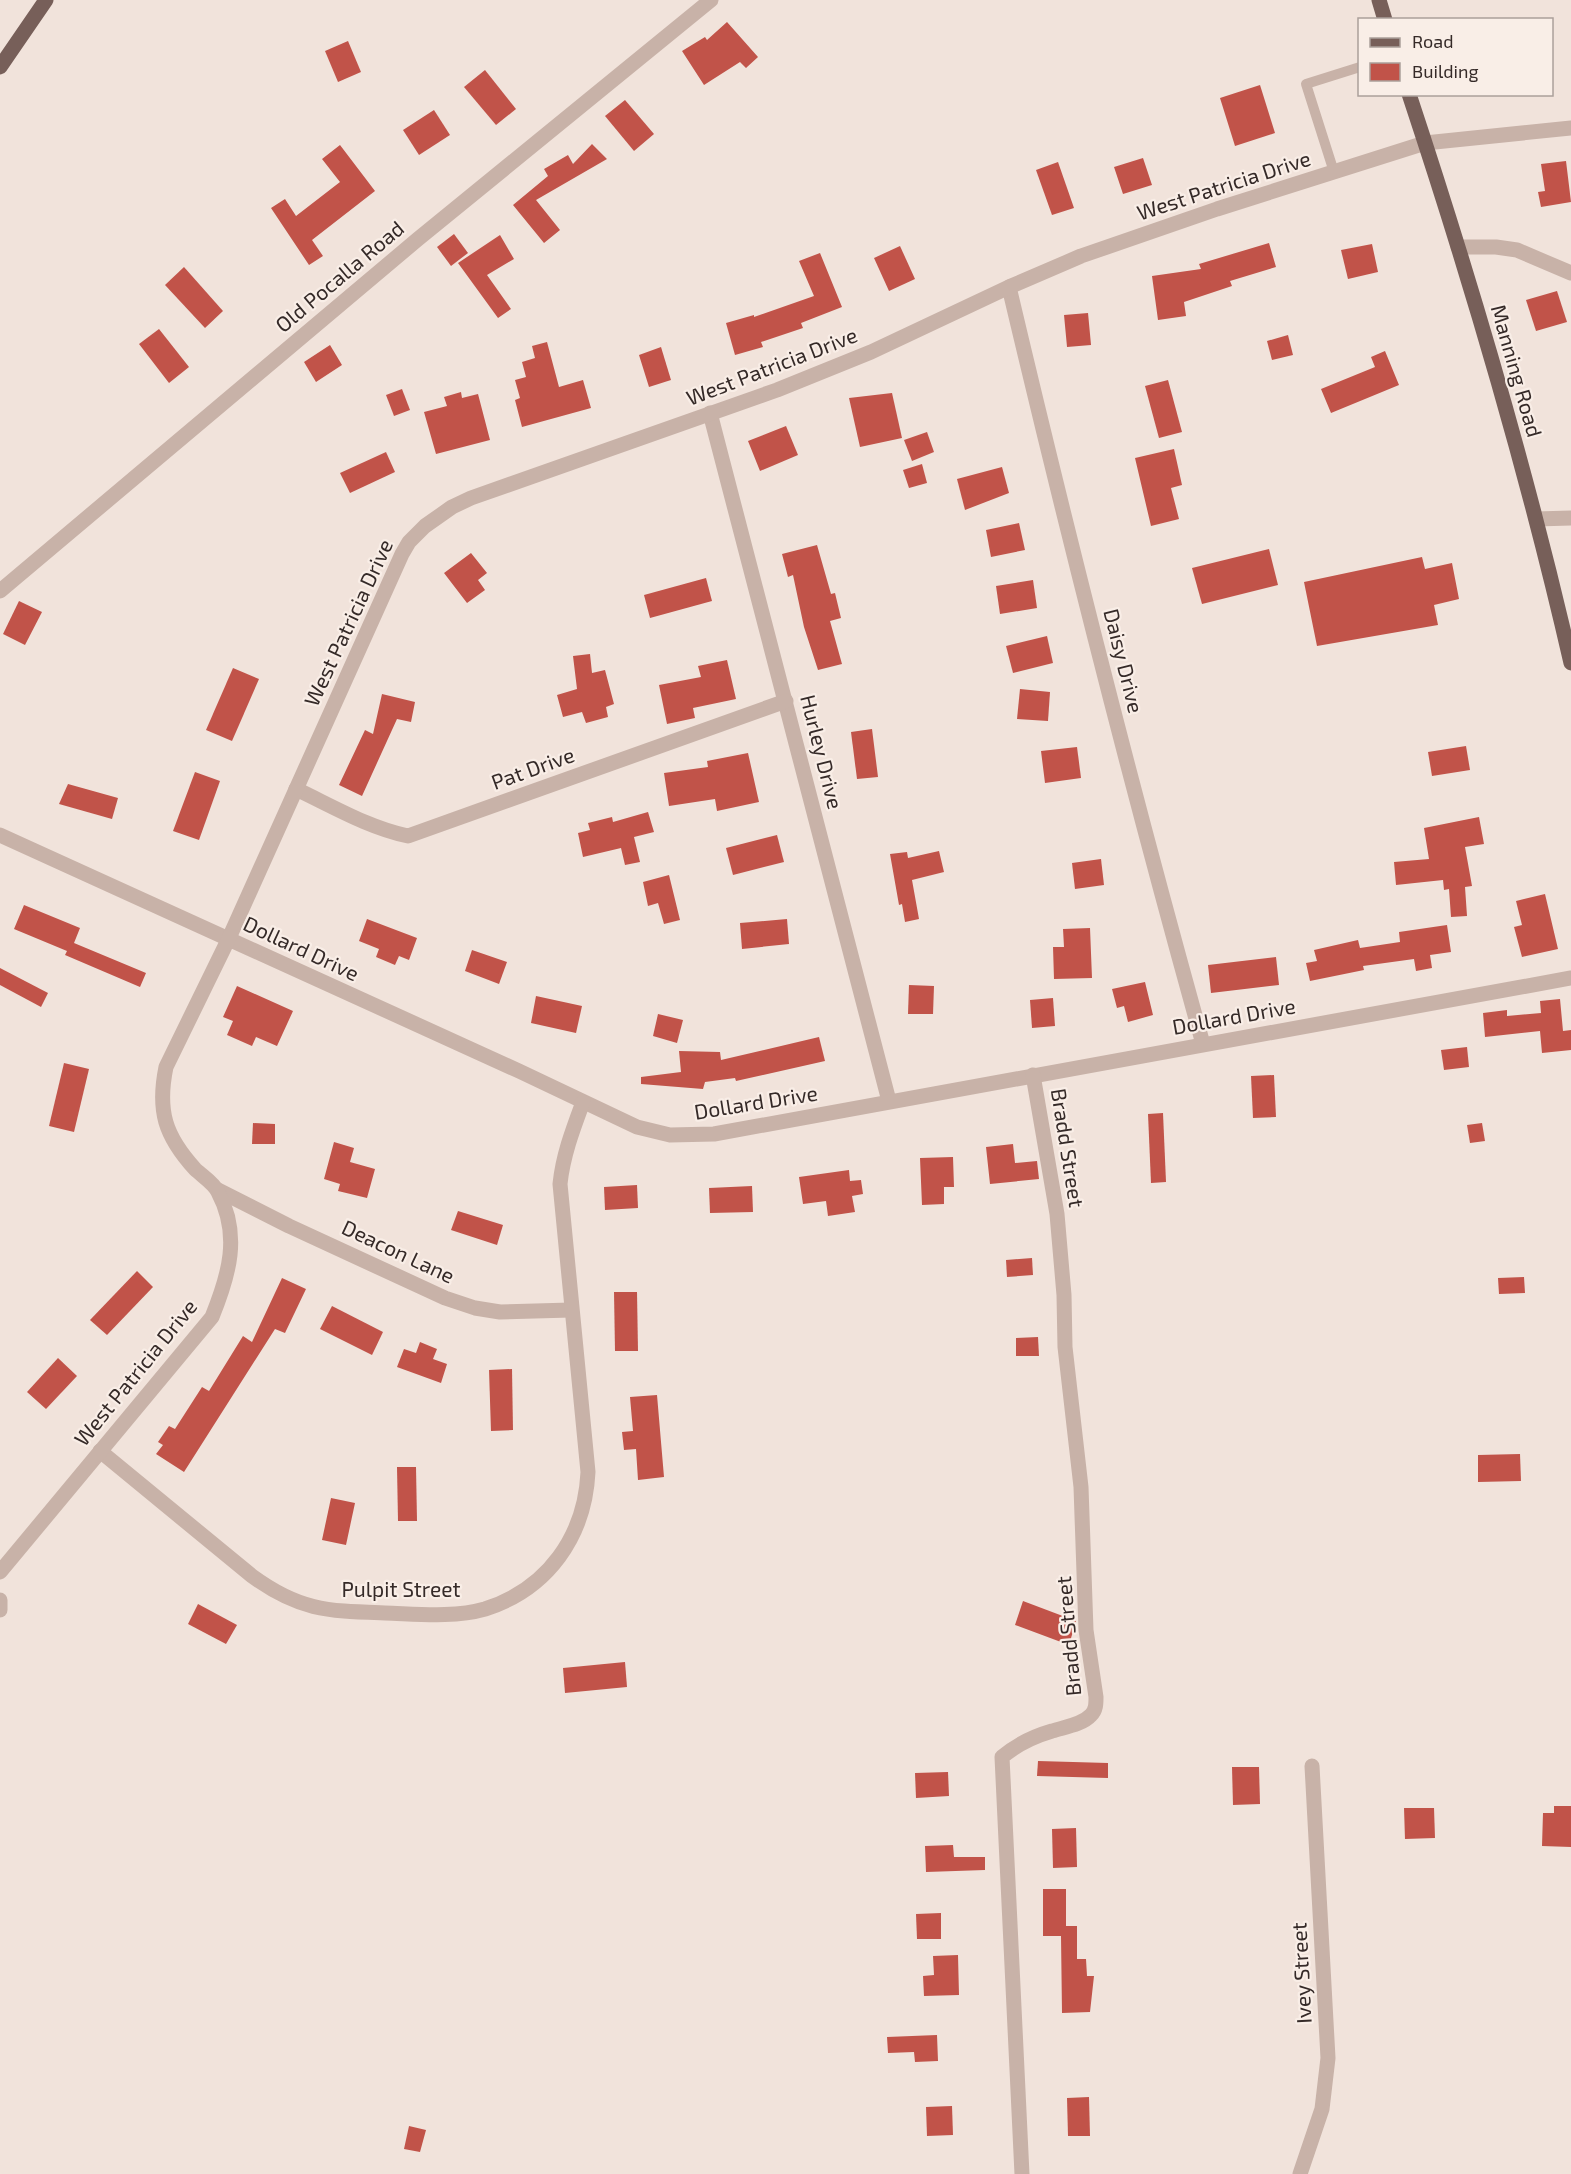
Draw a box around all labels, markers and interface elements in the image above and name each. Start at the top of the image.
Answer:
legend [1358,18,1553,96]
text: Road [1412,30,1453,52]
text: Building [1412,60,1479,82]
street label: West Patricia Drive [1134,145,1314,224]
street label: Old Pocalla Road [270,215,408,337]
street label: Manning Road [1487,302,1548,440]
street label: West Patricia Drive [682,321,861,410]
street label: West Patricia Drive [298,535,397,710]
street label: Daisy Drive [1099,606,1149,715]
street label: Hurley Drive [796,692,849,811]
street label: Pat Drive [488,741,577,794]
street label: Dollard Drive [240,910,363,985]
street label: Dollard Drive [1170,992,1297,1039]
street label: Dollard Drive [692,1079,819,1124]
street label: Bradd Street [1047,1087,1090,1209]
street label: Deacon Lane [338,1214,459,1288]
street label: West Patricia Drive [68,1294,202,1450]
street label: Bradd Street [1050,1575,1085,1697]
street label: Pulpit Street [341,1576,461,1601]
street label: Ivey Street [1285,1922,1316,2024]

